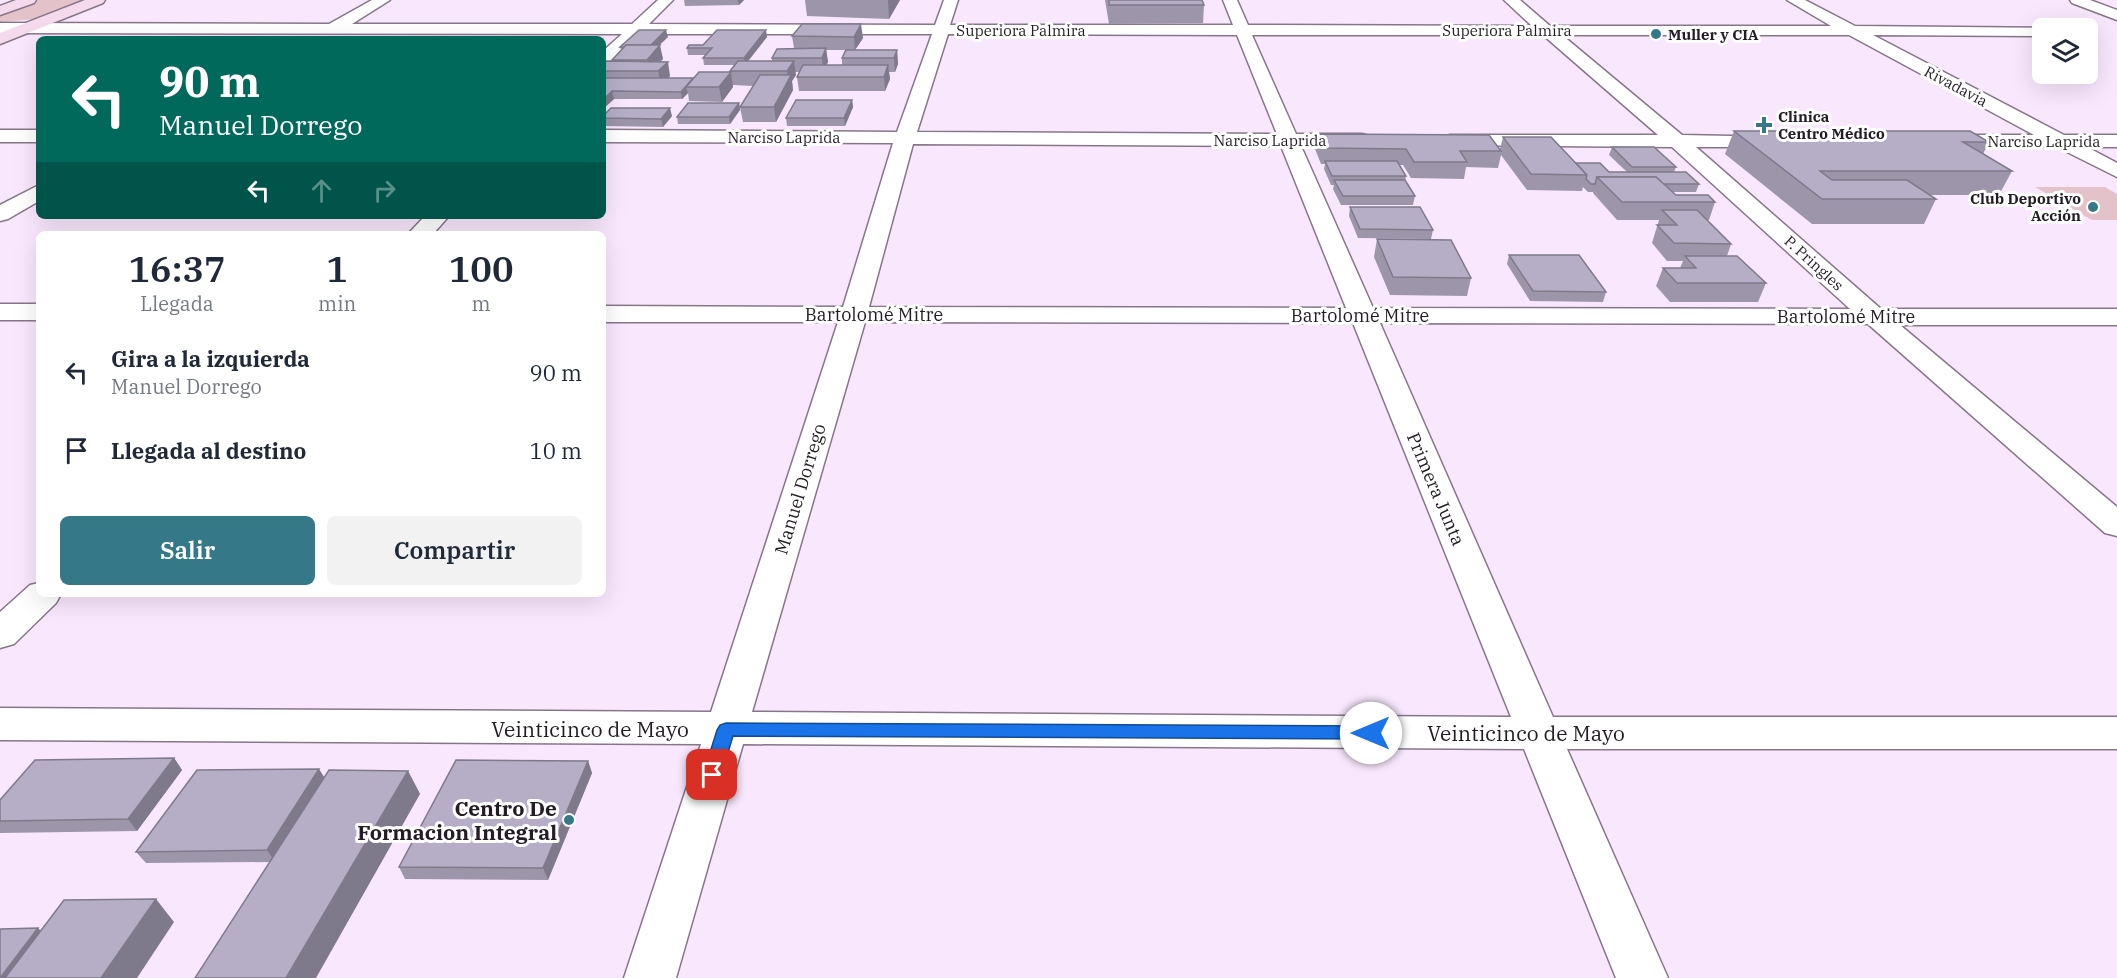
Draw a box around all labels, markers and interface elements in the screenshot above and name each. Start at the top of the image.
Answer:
map controls [2032,18,2098,84]
button: layers [2032,18,2098,84]
street label: Superiora Palmira [956,21,1086,40]
street label: Superiora Palmira [1442,21,1572,40]
place label: Muller y CIA [1668,25,1759,44]
marker: Muller y CIA [1649,27,1663,41]
text: 90 m [159,54,260,109]
icon: left [60,60,138,138]
street label: Rivadavia [1921,61,1991,111]
text: Manuel Dorrego [159,107,363,142]
place label: Clinica Centro Médico [1778,107,1885,143]
marker: Clinica Centro Médico [1755,116,1773,134]
street label: Narciso Laprida [727,128,841,147]
street label: Narciso Laprida [1213,131,1327,150]
street label: Narciso Laprida [1987,132,2101,151]
icon: left [242,174,275,207]
icon: ahead [305,174,338,207]
icon: right [368,174,401,207]
place label: Club Deportivo Acción [1970,189,2081,225]
marker: Club Deportivo Acción [2086,200,2100,214]
street label: P. Pringles [1780,231,1848,295]
text: 16:37 [128,245,226,292]
text: 1 [326,245,348,292]
text: 100 [449,245,514,292]
text: Llegada [140,290,214,317]
text: min [318,290,356,317]
text: m [472,290,491,317]
street label: Bartolomé Mitre [805,303,943,326]
street label: Bartolomé Mitre [1291,304,1429,327]
street label: Bartolomé Mitre [1777,305,1915,328]
text: Gira a la izquierda [111,344,310,373]
icon: left [60,356,93,389]
text: 90 m [530,358,582,387]
text: Manuel Dorrego [111,373,262,400]
street label: Manuel Dorrego [769,421,831,557]
street label: Primera Junta [1402,429,1470,549]
icon: arrive [60,434,93,467]
text: Llegada al destino [111,436,306,465]
text: 10 m [530,436,582,465]
button: Salir [60,516,315,585]
button: Compartir [327,516,582,585]
position arrow [1339,701,1403,765]
street label: Veinticinco de Mayo [491,715,689,743]
street label: Veinticinco de Mayo [1427,719,1625,747]
pin [686,749,737,800]
icon: arrive [695,758,728,791]
place label: Centro De Formacion Integral [357,794,557,846]
marker: Centro De Formacion Integral [562,813,576,827]

